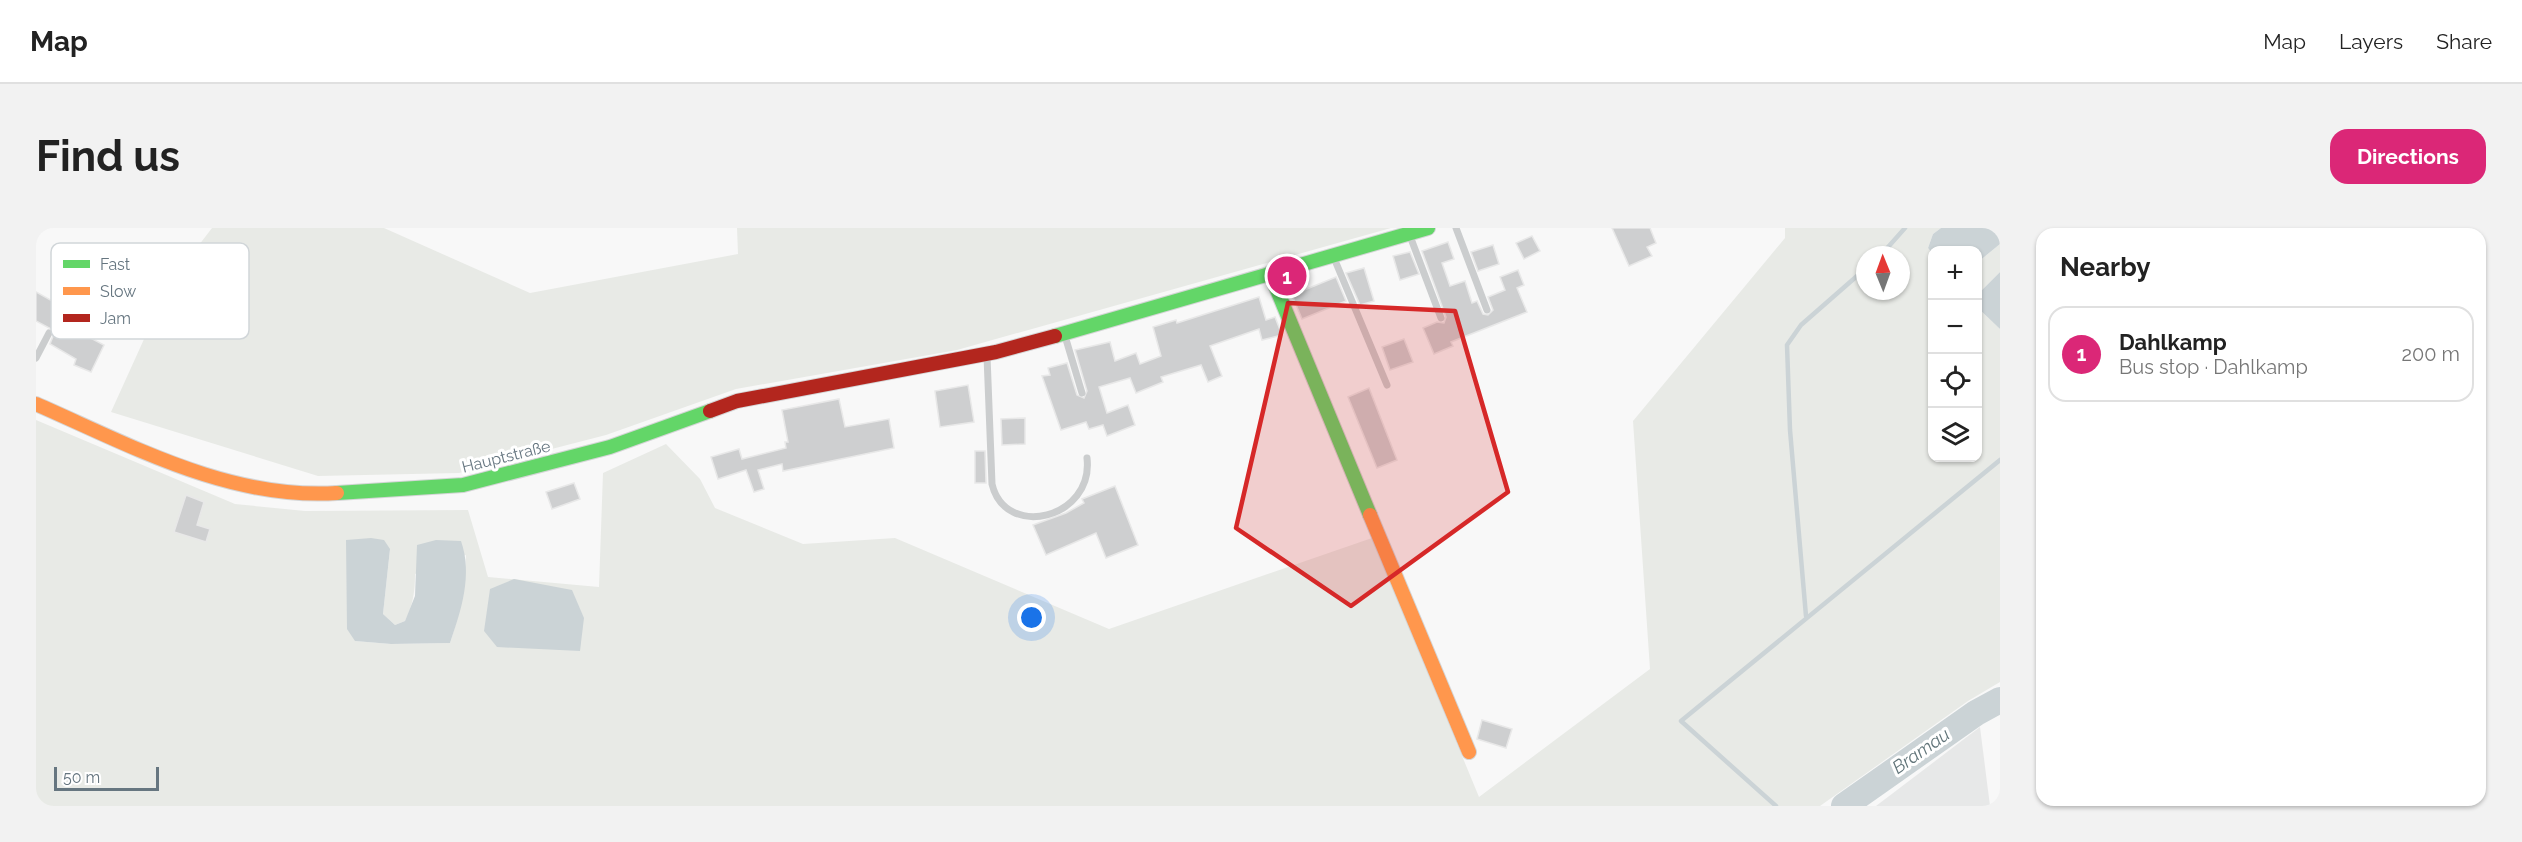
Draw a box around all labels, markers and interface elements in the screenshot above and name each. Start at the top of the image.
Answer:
text: Map [30,25,88,58]
text: Map [2263,29,2306,54]
text: Layers [2339,29,2403,54]
text: Share [2436,29,2492,54]
button: Directions [2330,129,2486,184]
text: Find us [36,132,180,181]
legend [51,243,249,339]
north arrow [1856,246,1910,300]
map controls [1928,246,1982,462]
button: + [1928,246,1982,300]
text: Nearby [2060,252,2150,282]
pin: 1 [1268,254,1306,298]
text: Fast [100,255,131,274]
text: Slow [100,282,136,301]
button: − [1928,300,1982,354]
text: Jam [100,309,131,328]
text: Dahlkamp [2119,329,2227,355]
text: 1 [2077,342,2086,366]
text: 200 m [2402,342,2460,366]
button: locate [1928,354,1982,408]
text: Bus stop · Dahlkamp [2119,355,2308,379]
button: layers [1928,408,1982,462]
street label: Hauptstraße [460,436,552,477]
your location [1017,603,1046,632]
water label: Bramau [1888,723,1953,778]
scale bar [54,764,159,792]
text: 50 m [63,768,100,787]

